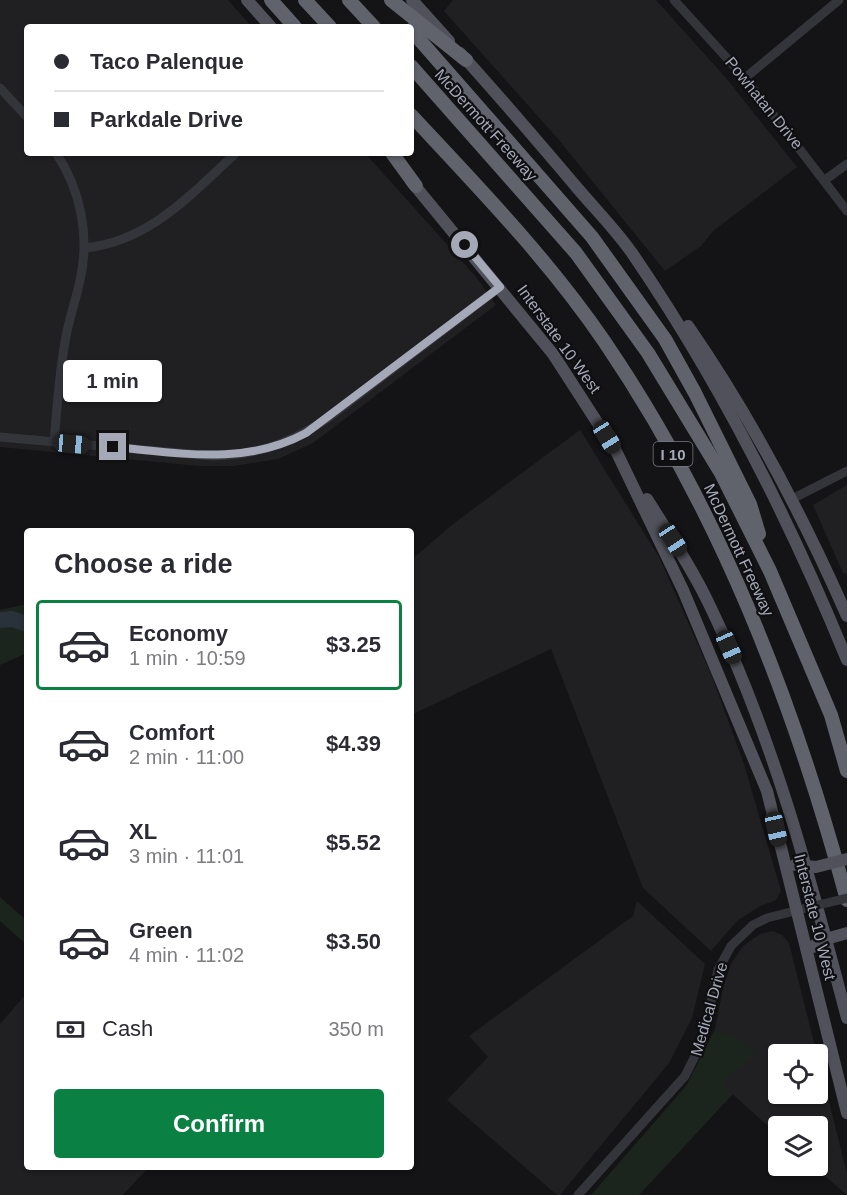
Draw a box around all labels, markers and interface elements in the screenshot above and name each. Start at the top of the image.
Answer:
text: Taco Palenque [90,49,244,74]
street label: Powhatan Drive [722,54,806,152]
street label: McDermott Freeway [431,66,541,184]
text: Parkdale Drive [90,107,243,132]
route start [451,231,478,258]
street label: Interstate 10 West [514,282,604,397]
callout: 1 min [63,360,162,402]
text: 1 min [86,370,139,392]
car [590,417,624,457]
car [53,433,91,455]
route end [99,433,126,460]
road number: I 10 [654,442,692,466]
street label: McDermott Freeway [701,481,777,619]
car [656,520,690,560]
text: Choose a ride [54,549,233,579]
icon: car [57,618,111,672]
text: Economy [129,621,228,646]
car [713,627,745,667]
text: $3.25 [326,632,381,657]
text: 1 min · 10:59 [129,647,246,669]
icon: car [57,717,111,771]
text: Comfort [129,720,215,745]
text: $4.39 [326,731,381,756]
text: 2 min · 11:00 [129,746,244,768]
car [763,809,789,849]
icon: car [57,816,111,870]
text: XL [129,819,157,844]
text: $5.52 [326,830,381,855]
text: 3 min · 11:01 [129,845,244,867]
street label: Interstate 10 West [791,852,839,982]
icon: car [57,915,111,969]
text: Green [129,918,193,943]
text: $3.50 [326,929,381,954]
text: 4 min · 11:02 [129,944,244,966]
street label: Medical Drive [687,960,731,1058]
icon: cash [54,1013,87,1046]
text: Cash [102,1016,153,1041]
text: 350 m [328,1018,384,1040]
map controls [768,1044,828,1176]
button: locate [768,1044,828,1104]
button: Confirm [54,1089,384,1158]
button: layers [768,1116,828,1176]

